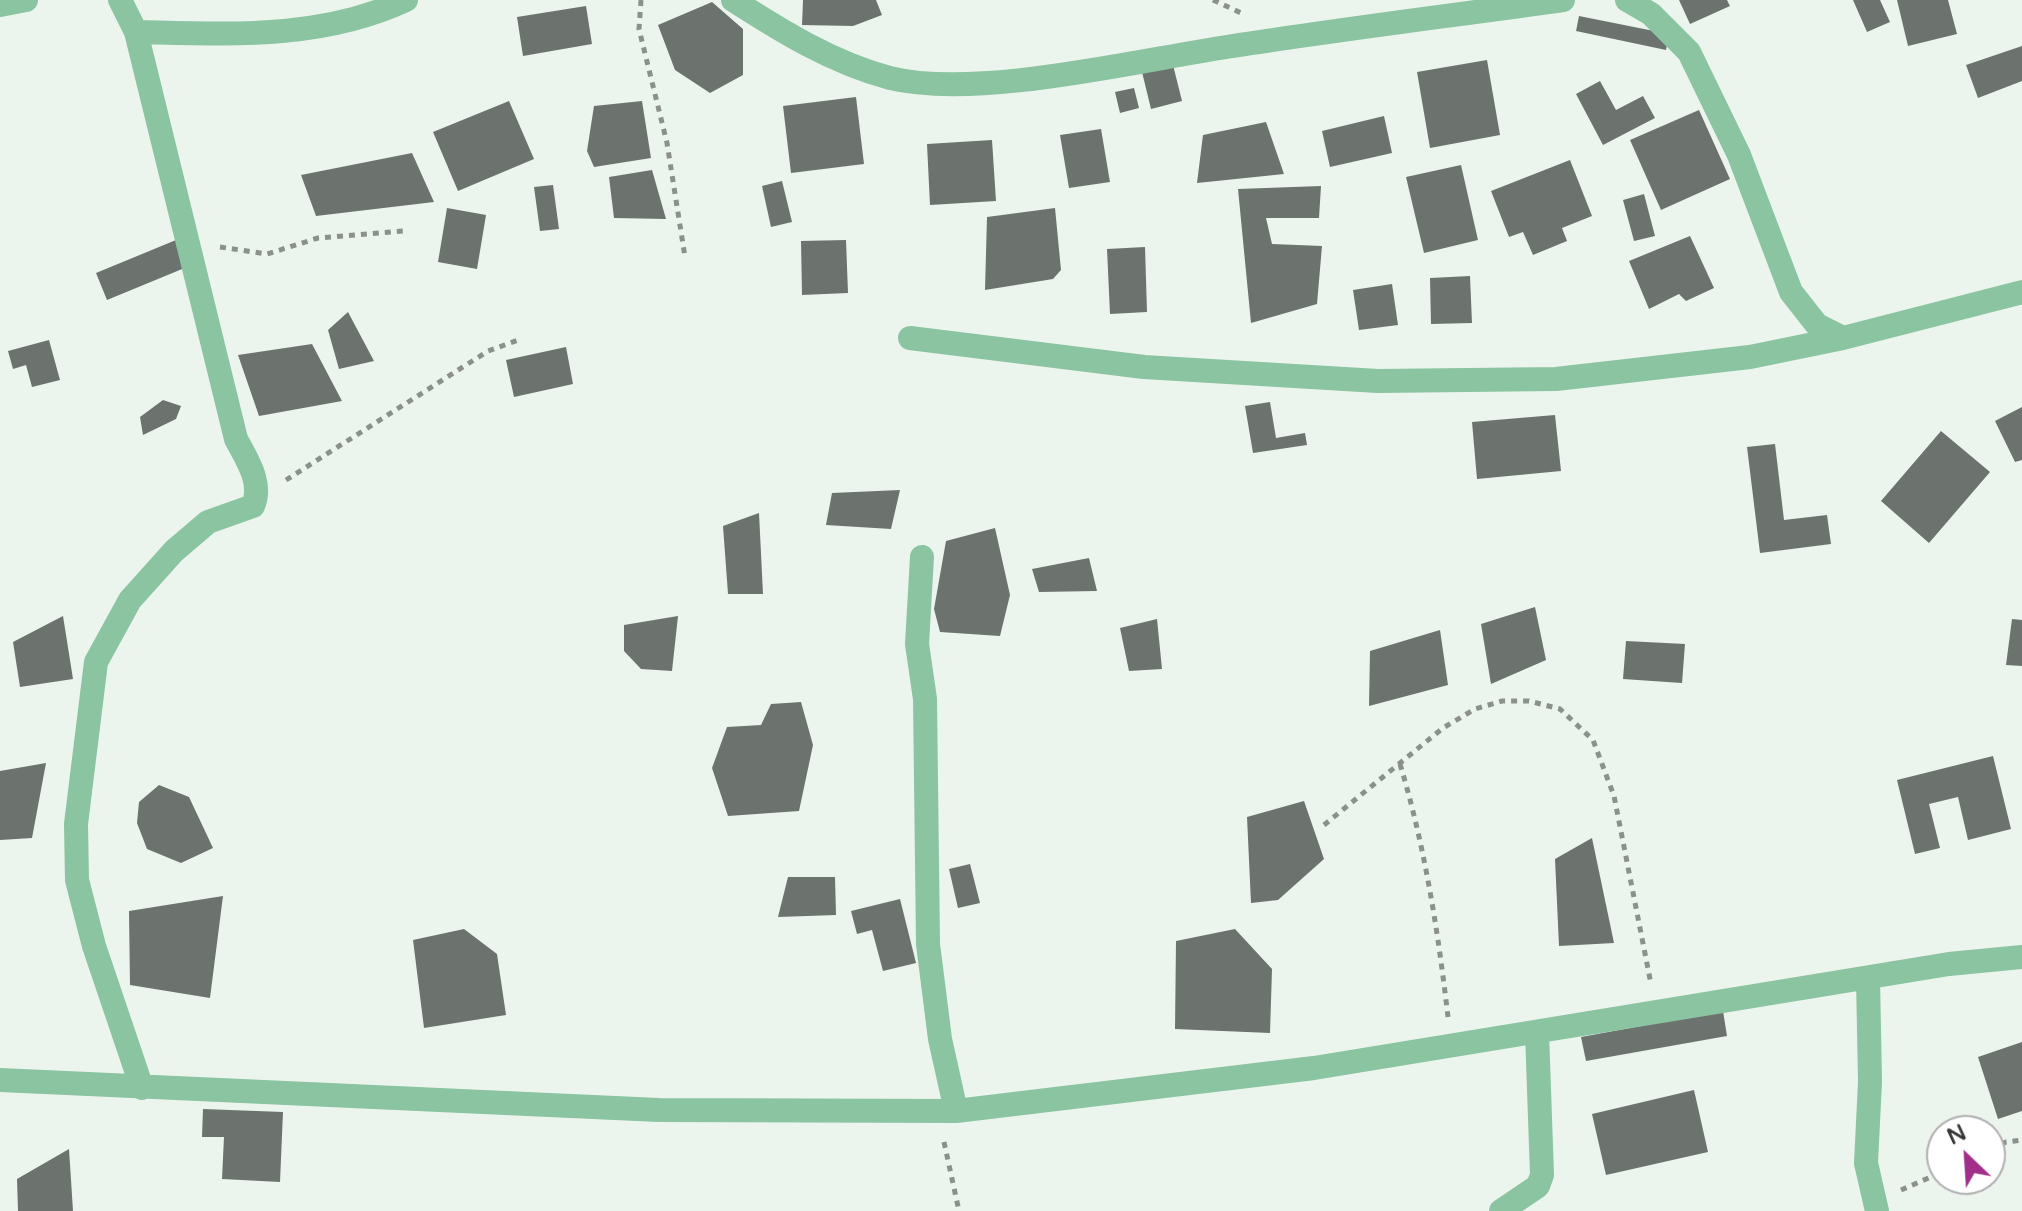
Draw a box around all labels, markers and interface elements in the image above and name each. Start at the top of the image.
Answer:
north arrow [1926,1115,2006,1195]
text: N [1943,1120,1970,1151]

